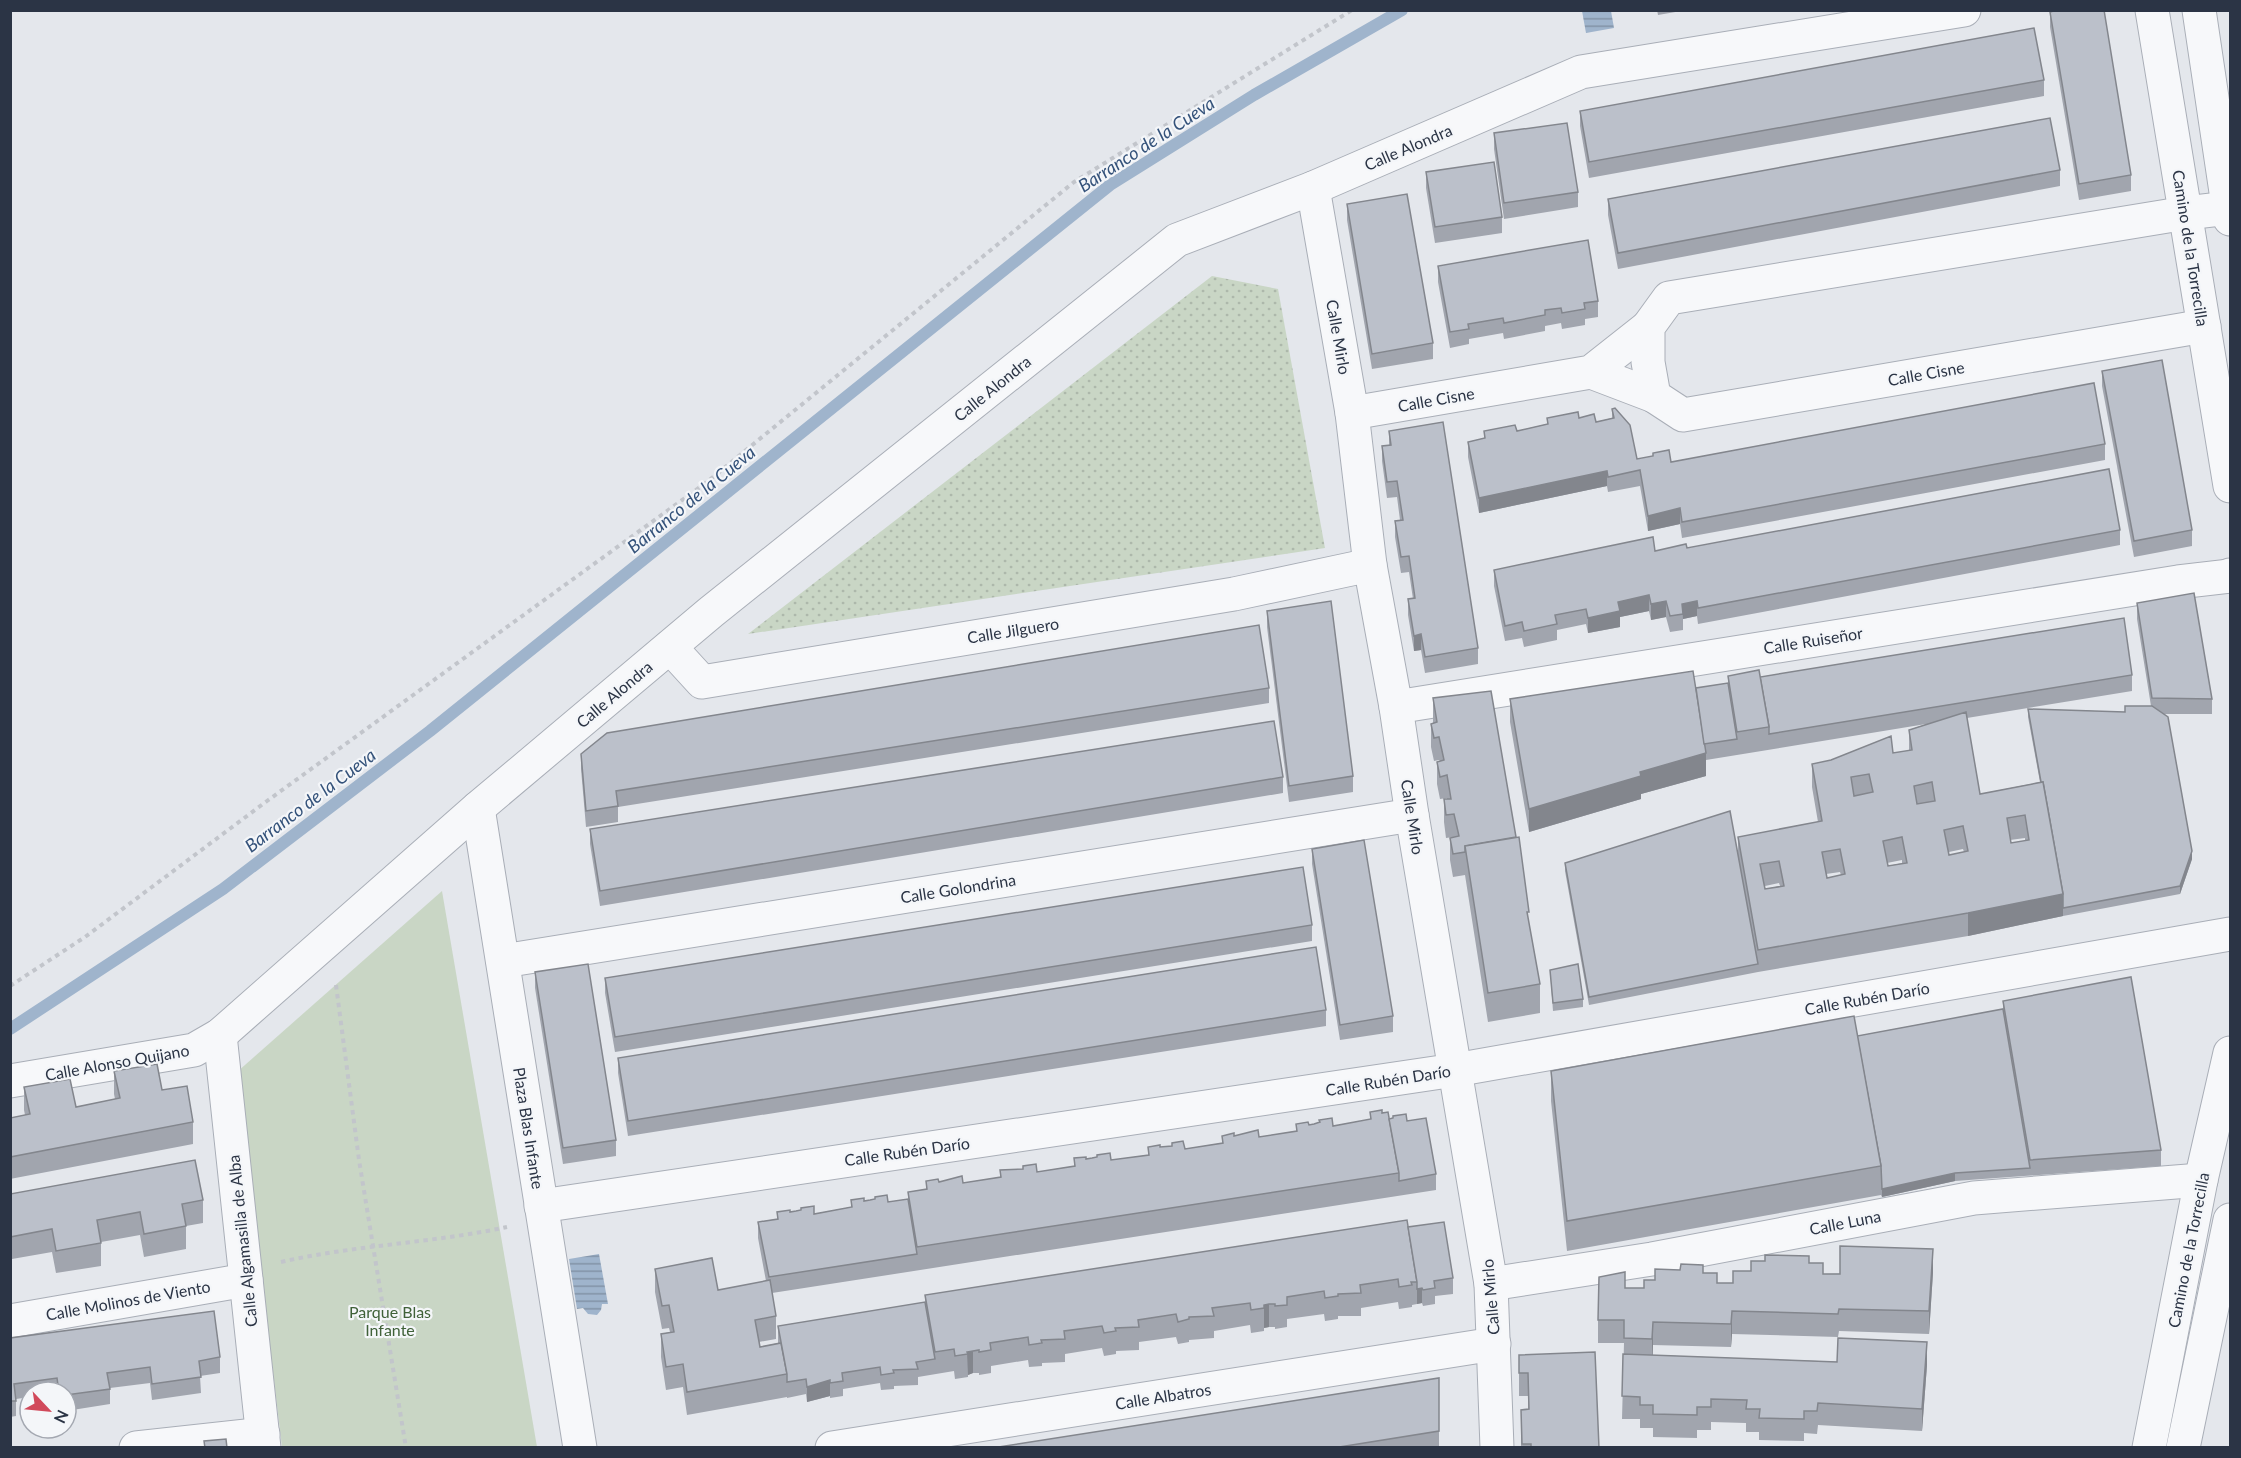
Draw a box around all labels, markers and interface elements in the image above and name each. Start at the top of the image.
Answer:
water label: Barranco de la Cueva [1074,92,1218,196]
street label: Calle Alondra [1361,120,1455,174]
street label: Camino de la Torrecilla [2169,169,2213,327]
street label: Calle Mirlo [1323,298,1355,376]
street label: Calle Alondra [950,351,1034,425]
street label: Calle Cisne [1886,357,1966,389]
street label: Calle Cisne [1396,383,1476,415]
water label: Barranco de la Cueva [623,441,759,557]
street label: Calle Jilguero [966,613,1060,647]
street label: Calle Ruiseñor [1762,623,1864,657]
street label: Calle Alondra [572,657,656,731]
water label: Barranco de la Cueva [240,744,380,856]
street label: Calle Mirlo [1398,778,1428,856]
street label: Calle Golondrina [899,869,1017,907]
street label: Calle Rubén Darío [1803,978,1931,1018]
street label: Calle Alonso Quijano [43,1040,191,1084]
street label: Calle Rubén Darío [1324,1061,1452,1099]
street label: Plaza Blas Infante [510,1066,548,1190]
street label: Calle Rubén Darío [843,1133,971,1169]
street label: Calle Algamasilla de Alba [224,1154,260,1328]
street label: Camino de la Torrecilla [2164,1171,2212,1329]
street label: Calle Luna [1808,1206,1882,1238]
street label: Calle Mirlo [1477,1258,1503,1336]
street label: Calle Molinos de Viento [44,1276,212,1324]
park label: Parque Blas Infante [349,1302,431,1339]
street label: Calle Albatros [1114,1379,1212,1413]
north arrow [18,1380,78,1440]
text: N [51,1407,73,1426]

